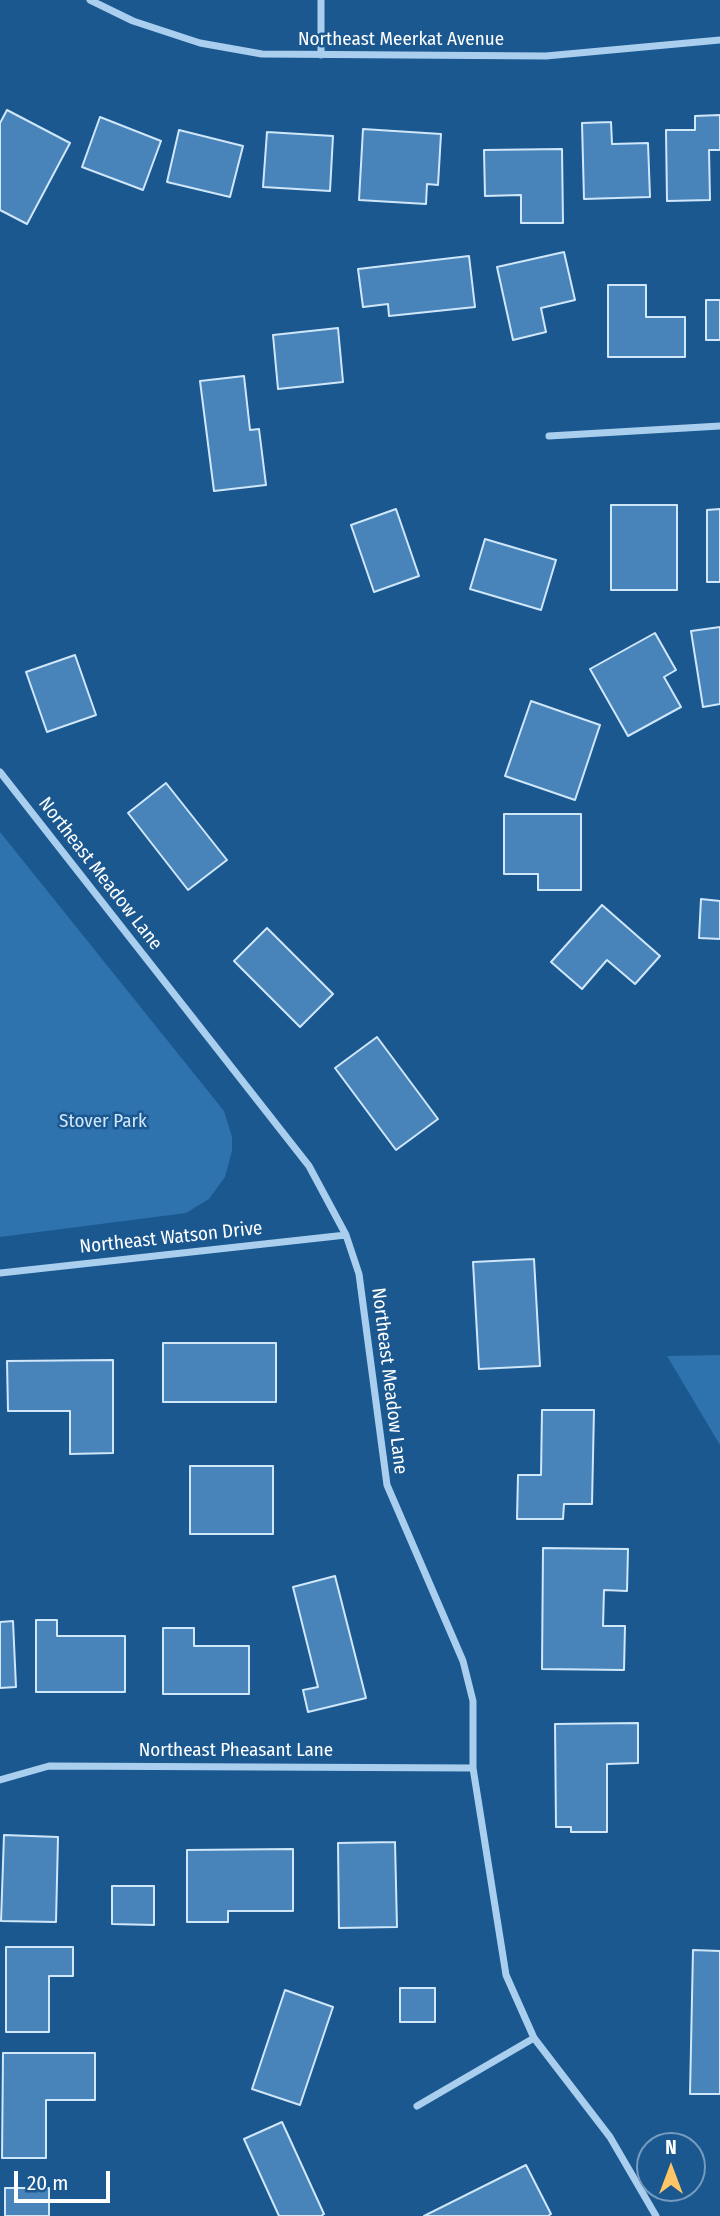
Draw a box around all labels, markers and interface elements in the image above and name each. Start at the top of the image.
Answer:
street label: Northeast Meerkat Avenue [298,29,504,51]
street label: Northeast Meadow Lane [33,793,167,955]
park label: Stover Park [59,1111,147,1133]
street label: Northeast Watson Drive [79,1217,263,1259]
street label: Northeast Meadow Lane [366,1286,412,1476]
street label: Northeast Pheasant Lane [139,1740,333,1762]
north arrow [636,2132,706,2202]
text: N [665,2136,677,2159]
scale bar [18,2156,114,2200]
text: 20 m [27,2170,68,2196]

